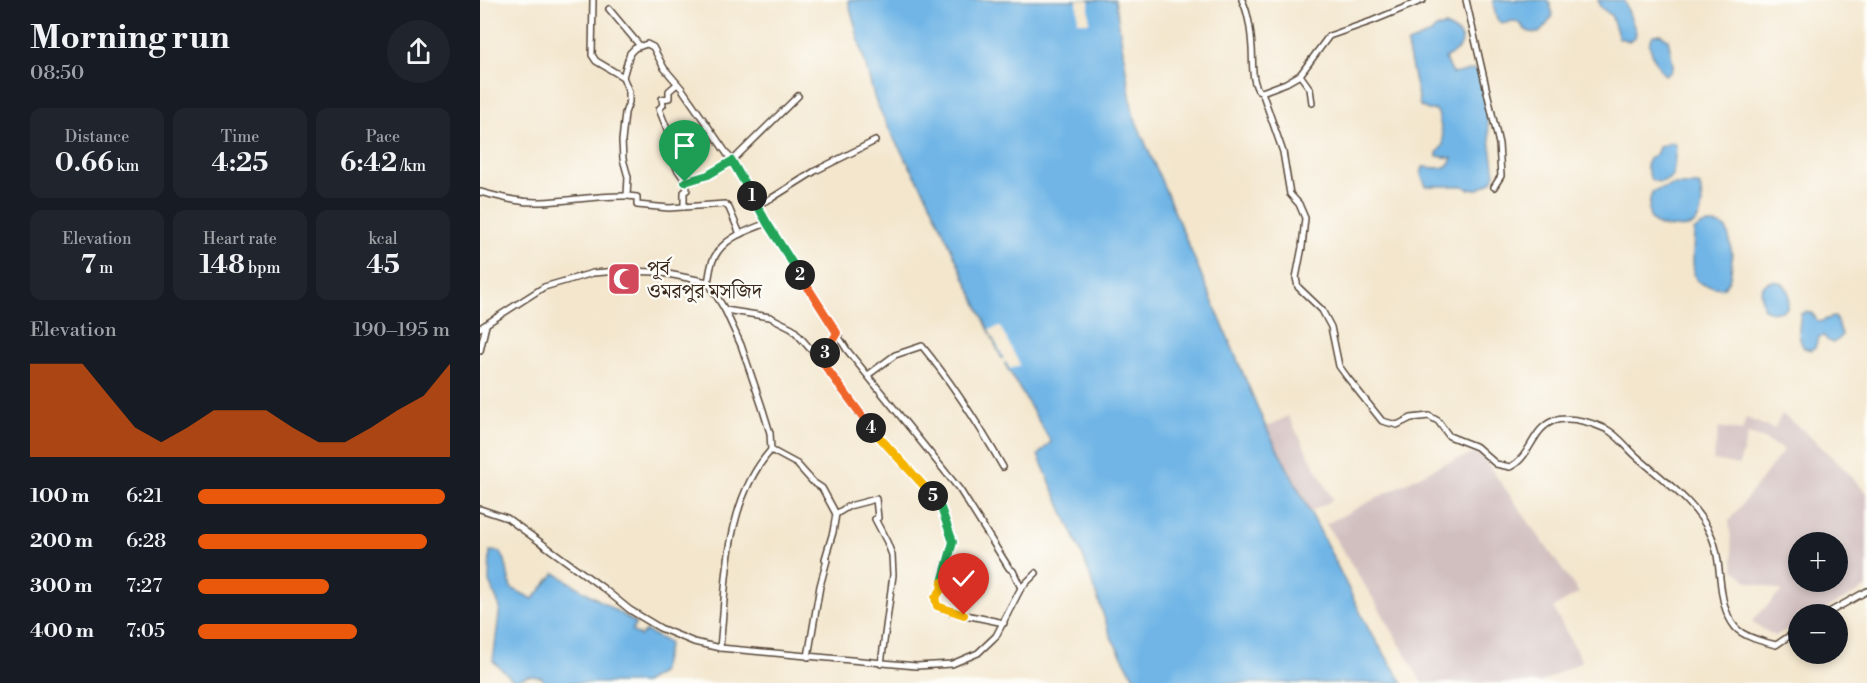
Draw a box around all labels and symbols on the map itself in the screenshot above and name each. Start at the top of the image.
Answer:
pin [659,120,710,182]
pin: 1 [737,181,767,211]
place label: পূর্ব ওমরপুর মসজিদ [647,256,763,305]
pin: 2 [785,260,815,290]
mosque icon: পূর্ব ওমরপুর মসজিদ [606,261,642,297]
pin: 3 [810,338,840,368]
pin: 4 [856,413,886,443]
pin: 5 [918,481,948,511]
pin [938,553,989,615]

